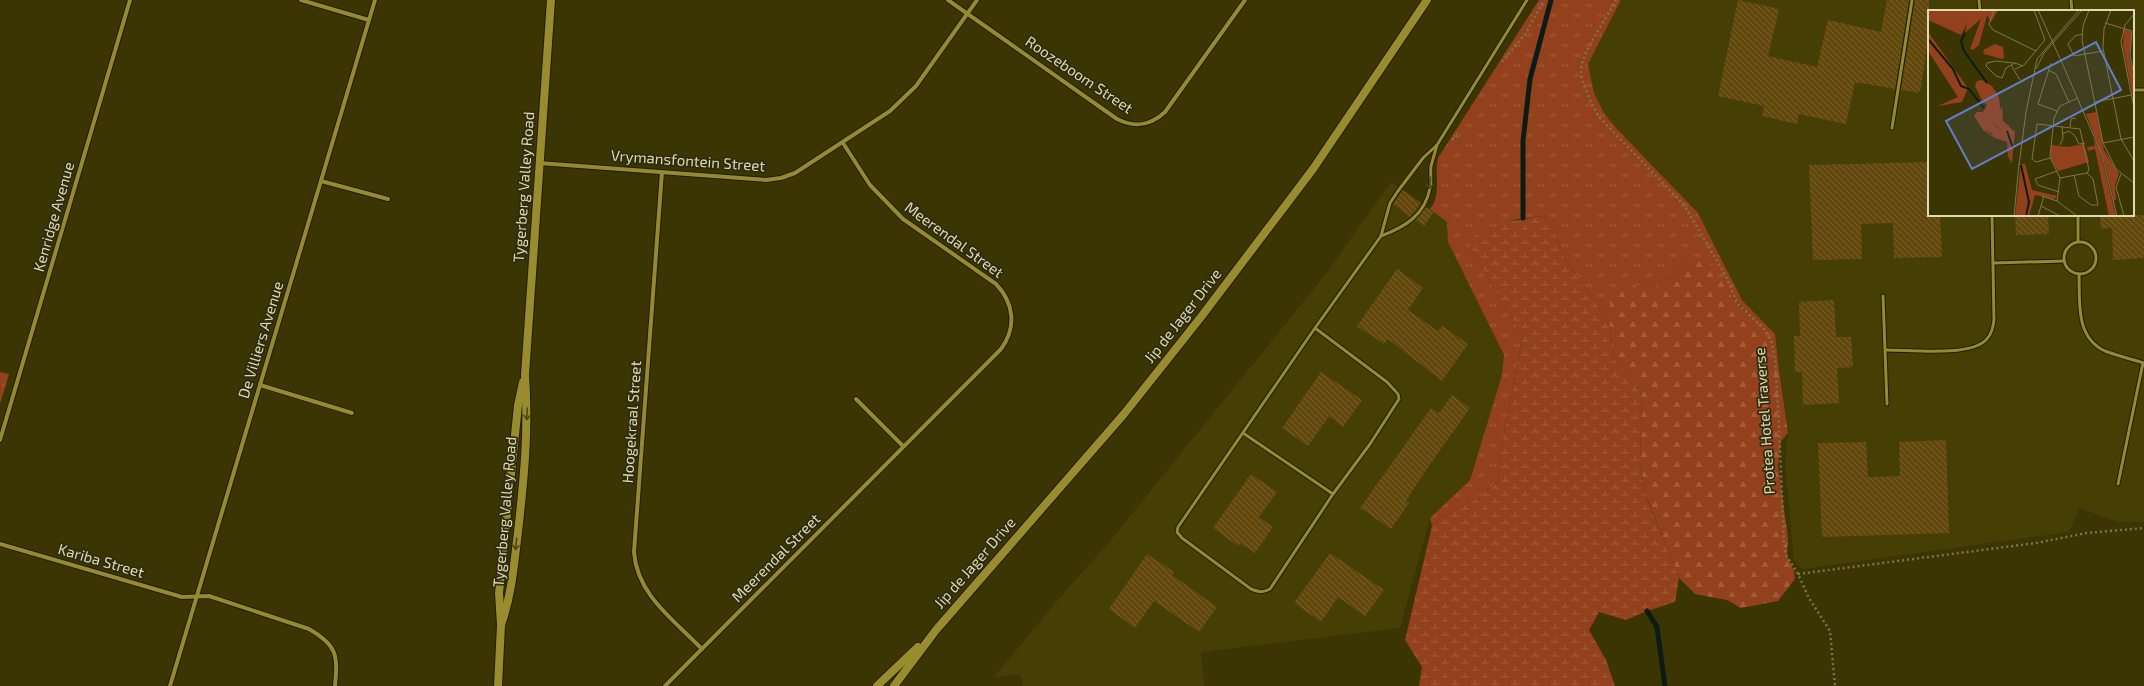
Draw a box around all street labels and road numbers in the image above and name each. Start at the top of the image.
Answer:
street label: Roozeboom Street [1022,32,1137,117]
street label: Tygerberg Valley Road [509,111,537,263]
street label: Vrymansfontein Street [610,146,766,174]
street label: Kenridge Avenue [29,160,77,274]
street label: Meerendal Street [902,197,1008,281]
street label: Jip de Jager Drive [1140,265,1225,366]
street label: De Villiers Avenue [234,279,286,400]
street label: Protea Hotel Traverse [1750,347,1778,495]
street label: Hoogekraal Street [618,360,644,484]
street label: Tygerberg Valley Road [488,436,520,588]
street label: Meerendal Street [727,509,824,605]
street label: Jip de Jager Drive [930,513,1019,612]
street label: Kariba Street [56,539,147,581]

